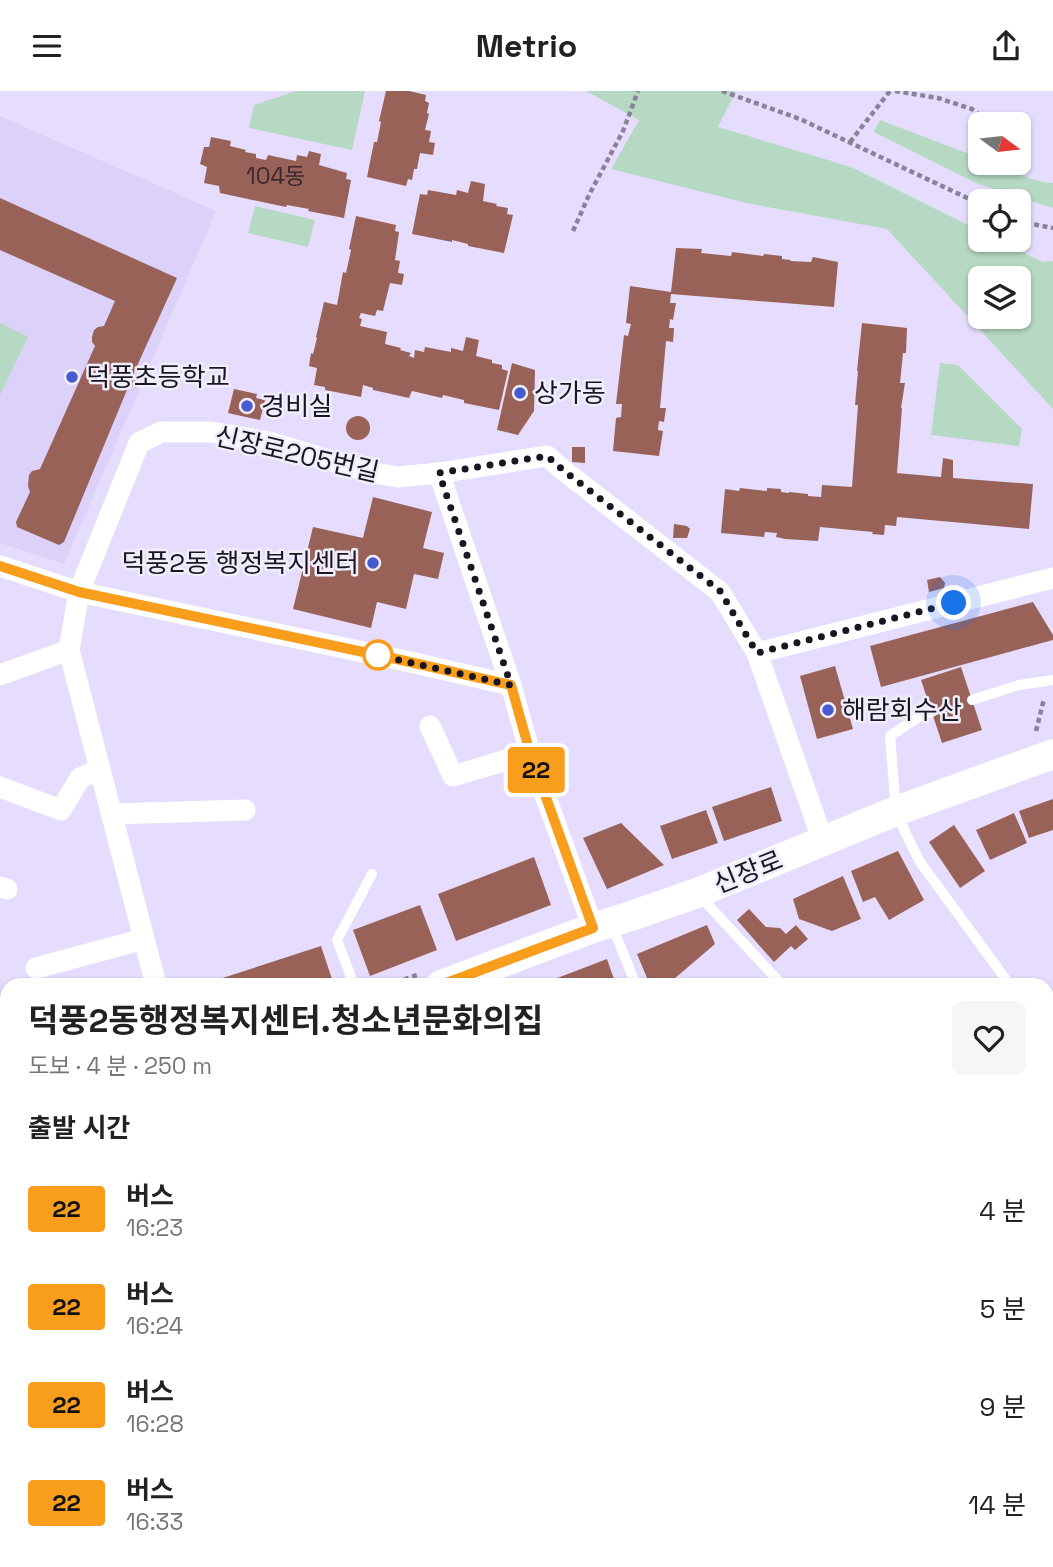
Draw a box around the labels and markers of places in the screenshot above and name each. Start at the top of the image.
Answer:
place label: 덕풍초등학교 [86,360,230,394]
marker: 덕풍초등학교 [64,369,80,385]
place label: 상가동 [534,376,606,410]
marker: 상가동 [512,385,528,401]
place label: 경비실 [261,389,333,423]
marker: 경비실 [239,398,255,414]
place label: 덕풍2동 행정복지센터 [121,546,359,580]
marker: 덕풍2동 행정복지센터 [365,555,381,571]
unlabelled marker [363,640,393,670]
place label: 해람회수산 [842,693,962,727]
marker: 해람회수산 [820,702,836,718]

